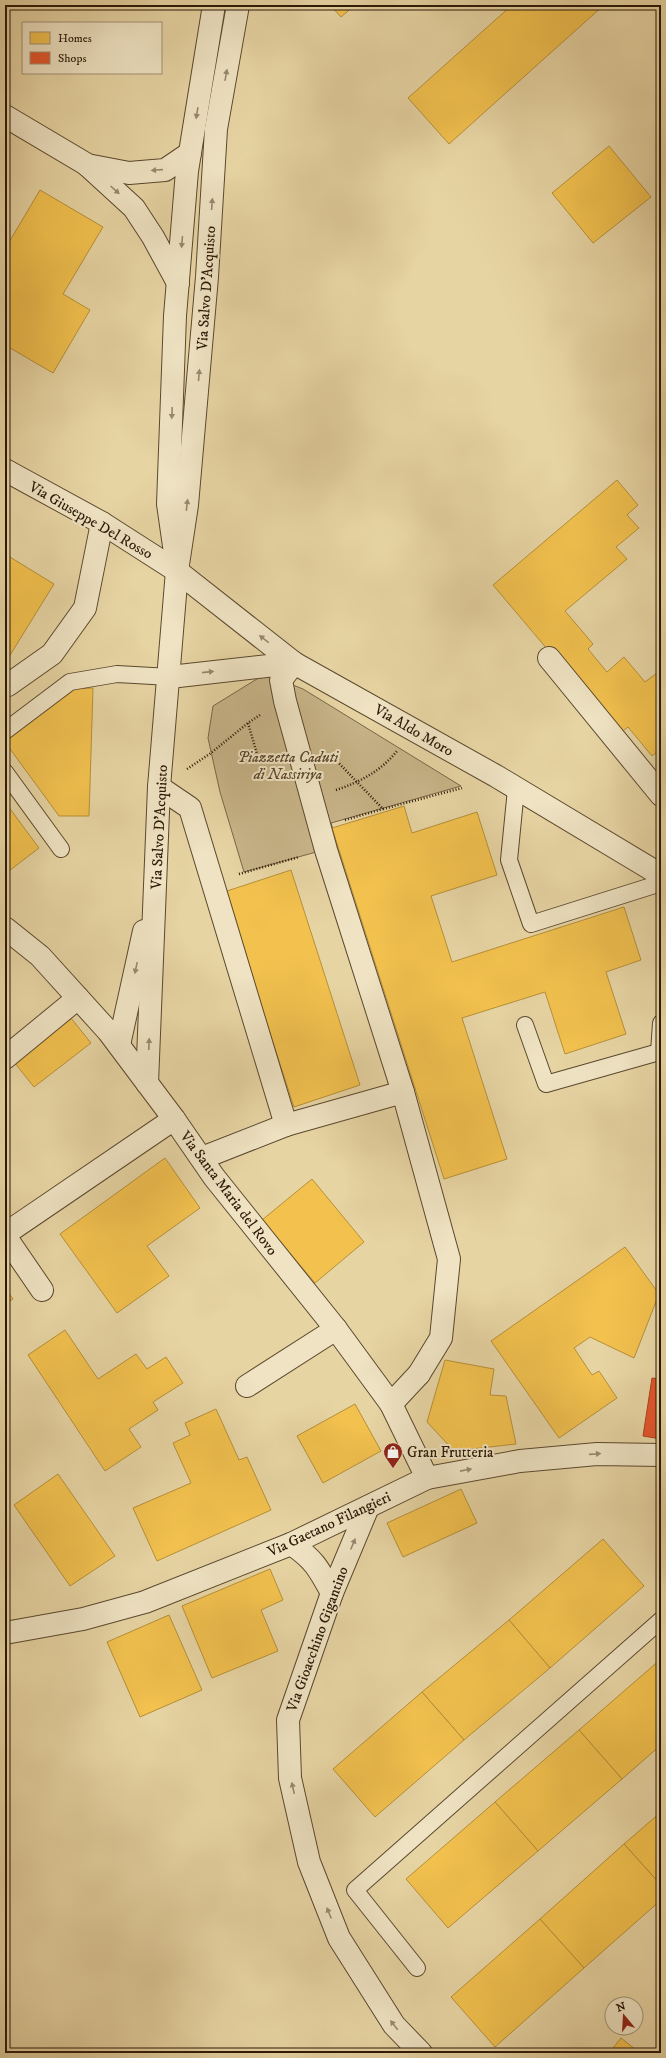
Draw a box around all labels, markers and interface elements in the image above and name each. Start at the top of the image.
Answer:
legend [22,22,162,74]
text: Homes [58,31,92,46]
text: Shops [58,51,86,66]
one-way arrow [223,69,229,81]
one-way arrow [194,107,200,119]
one-way arrow [151,167,163,174]
one-way arrow [110,186,120,195]
one-way arrow [209,197,215,210]
street label: Via Salvo D'Acquisto [193,225,220,352]
one-way arrow [179,236,186,248]
one-way arrow [195,369,202,381]
one-way arrow [169,407,175,420]
street label: Via Giuseppe Del Rosso [25,477,156,564]
one-way arrow [183,499,190,511]
one-way arrow [258,635,269,643]
one-way arrow [202,669,214,676]
street label: Via Aldo Moro [370,700,457,761]
park label: Piazzetta Caduti di Nassiriya [238,748,339,784]
street label: Via Salvo D'Acquisto [147,764,172,891]
one-way arrow [132,962,138,974]
one-way arrow [146,1037,152,1050]
street label: Via Santa Maria del Rovo [175,1127,282,1259]
shop icon: Gran Frutteria [382,1441,404,1469]
place label: Gran Frutteria [407,1443,494,1462]
one-way arrow [589,1451,601,1458]
one-way arrow [459,1466,472,1472]
street label: Via Gaetano Filangieri [264,1487,394,1562]
one-way arrow [350,1539,356,1550]
street label: Via Gioacchino Gigantino [282,1564,353,1715]
one-way arrow [289,1782,295,1794]
one-way arrow [325,1906,331,1918]
north arrow [604,1996,644,2036]
text: N [615,1999,628,2015]
one-way arrow [390,2019,398,2030]

